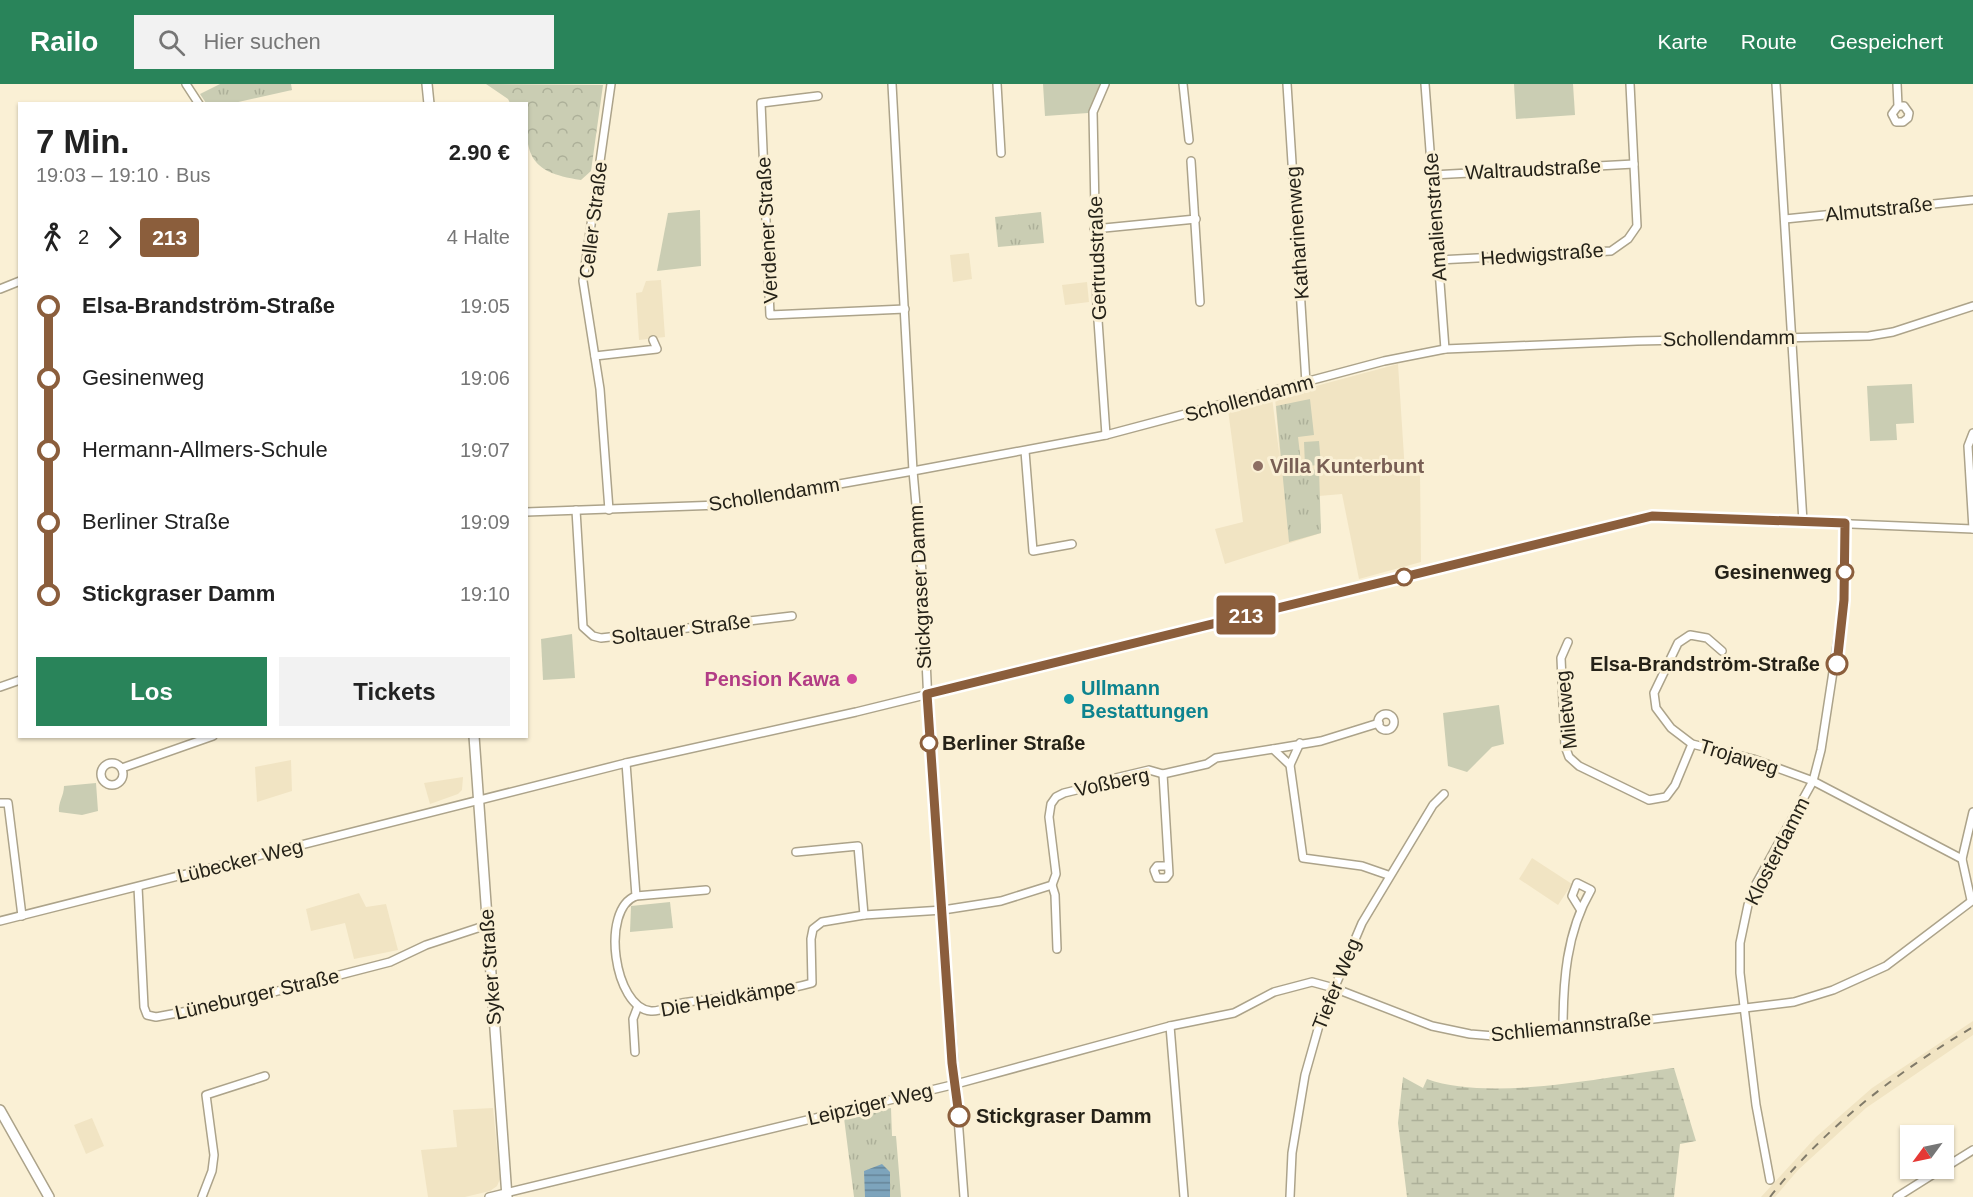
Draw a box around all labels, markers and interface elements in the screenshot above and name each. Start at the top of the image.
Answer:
search box [134,15,554,69]
text: Railo [30,26,98,57]
icon: search [155,26,188,59]
text: Hier suchen [203,29,321,54]
text: Karte [1658,30,1708,53]
text: Route [1741,30,1797,53]
text: Gespeichert [1830,30,1943,53]
text: 7 Min. [36,123,130,160]
text: 2.90 € [449,140,510,165]
street label: Amalienstraße [1420,152,1450,282]
street label: Waltraudstraße [1465,154,1601,184]
street label: Verdener Straße [752,156,782,304]
street label: Celler Straße [575,160,611,280]
text: 19:03 – 19:10 · Bus [36,164,211,186]
street label: Katharinenweg [1281,166,1313,300]
street label: Almutstraße [1824,192,1934,226]
street label: Gertrudstraße [1084,195,1110,321]
icon: walk [36,221,69,254]
icon: forward [98,221,131,254]
text: 2 [78,226,89,248]
text: 213 [152,226,187,249]
text: 4 Halte [447,226,510,248]
street label: Hedwigstraße [1480,239,1604,269]
text: Elsa-Brandström-Straße [82,293,335,318]
text: 19:05 [460,295,510,317]
street label: Schollendamm [1663,326,1795,350]
text: Gesinenweg [82,365,204,390]
text: 19:06 [460,367,510,389]
street label: Schollendamm [1182,370,1316,426]
text: Hermann-Allmers-Schule [82,437,328,462]
text: 19:07 [460,439,510,461]
place label: Villa Kunterbunt [1270,455,1424,477]
marker: Villa Kunterbunt [1251,459,1265,473]
street label: Schollendamm [707,473,841,515]
street label: Stickgraser Damm [905,504,935,670]
text: Berliner Straße [82,509,230,534]
text: 19:09 [460,511,510,533]
place label: Gesinenweg [1714,561,1832,583]
marker: Gesinenweg [1836,563,1854,581]
unlabelled marker [1395,568,1413,586]
text: Stickgraser Damm [82,581,275,606]
text: 19:10 [460,583,510,605]
line badge: 213 [1212,596,1280,634]
text: 213 [1228,604,1264,627]
street label: Soltauer Straße [610,610,752,648]
place label: Elsa-Brandström-Straße [1590,653,1820,675]
marker: Elsa-Brandström-Straße [1826,653,1848,675]
button: Los [36,657,267,726]
button: Tickets [279,657,510,726]
place label: Pension Kawa [704,668,841,690]
street label: Miletweg [1551,670,1581,750]
marker: Pension Kawa [845,672,859,686]
place label: Ullmann Bestattungen [1081,677,1209,722]
marker: Ullmann Bestattungen [1062,692,1076,706]
place label: Berliner Straße [942,732,1085,754]
marker: Berliner Straße [920,734,938,752]
street label: Trojaweg [1697,735,1781,779]
street label: Voßberg [1073,763,1151,801]
street label: Klosterdamm [1740,794,1814,908]
street label: Lübecker Weg [175,835,305,887]
street label: Syker Straße [475,908,505,1026]
street label: Tiefer Weg [1308,935,1364,1033]
street label: Lüneburger Straße [173,964,341,1024]
street label: Die Heidkämpe [659,975,797,1021]
street label: Schliemannstraße [1490,1007,1652,1045]
street label: Leipziger Weg [805,1079,935,1129]
marker: Stickgraser Damm [948,1105,970,1127]
place label: Stickgraser Damm [976,1105,1152,1127]
north arrow [1900,1125,1954,1179]
map controls [1900,1125,1954,1179]

